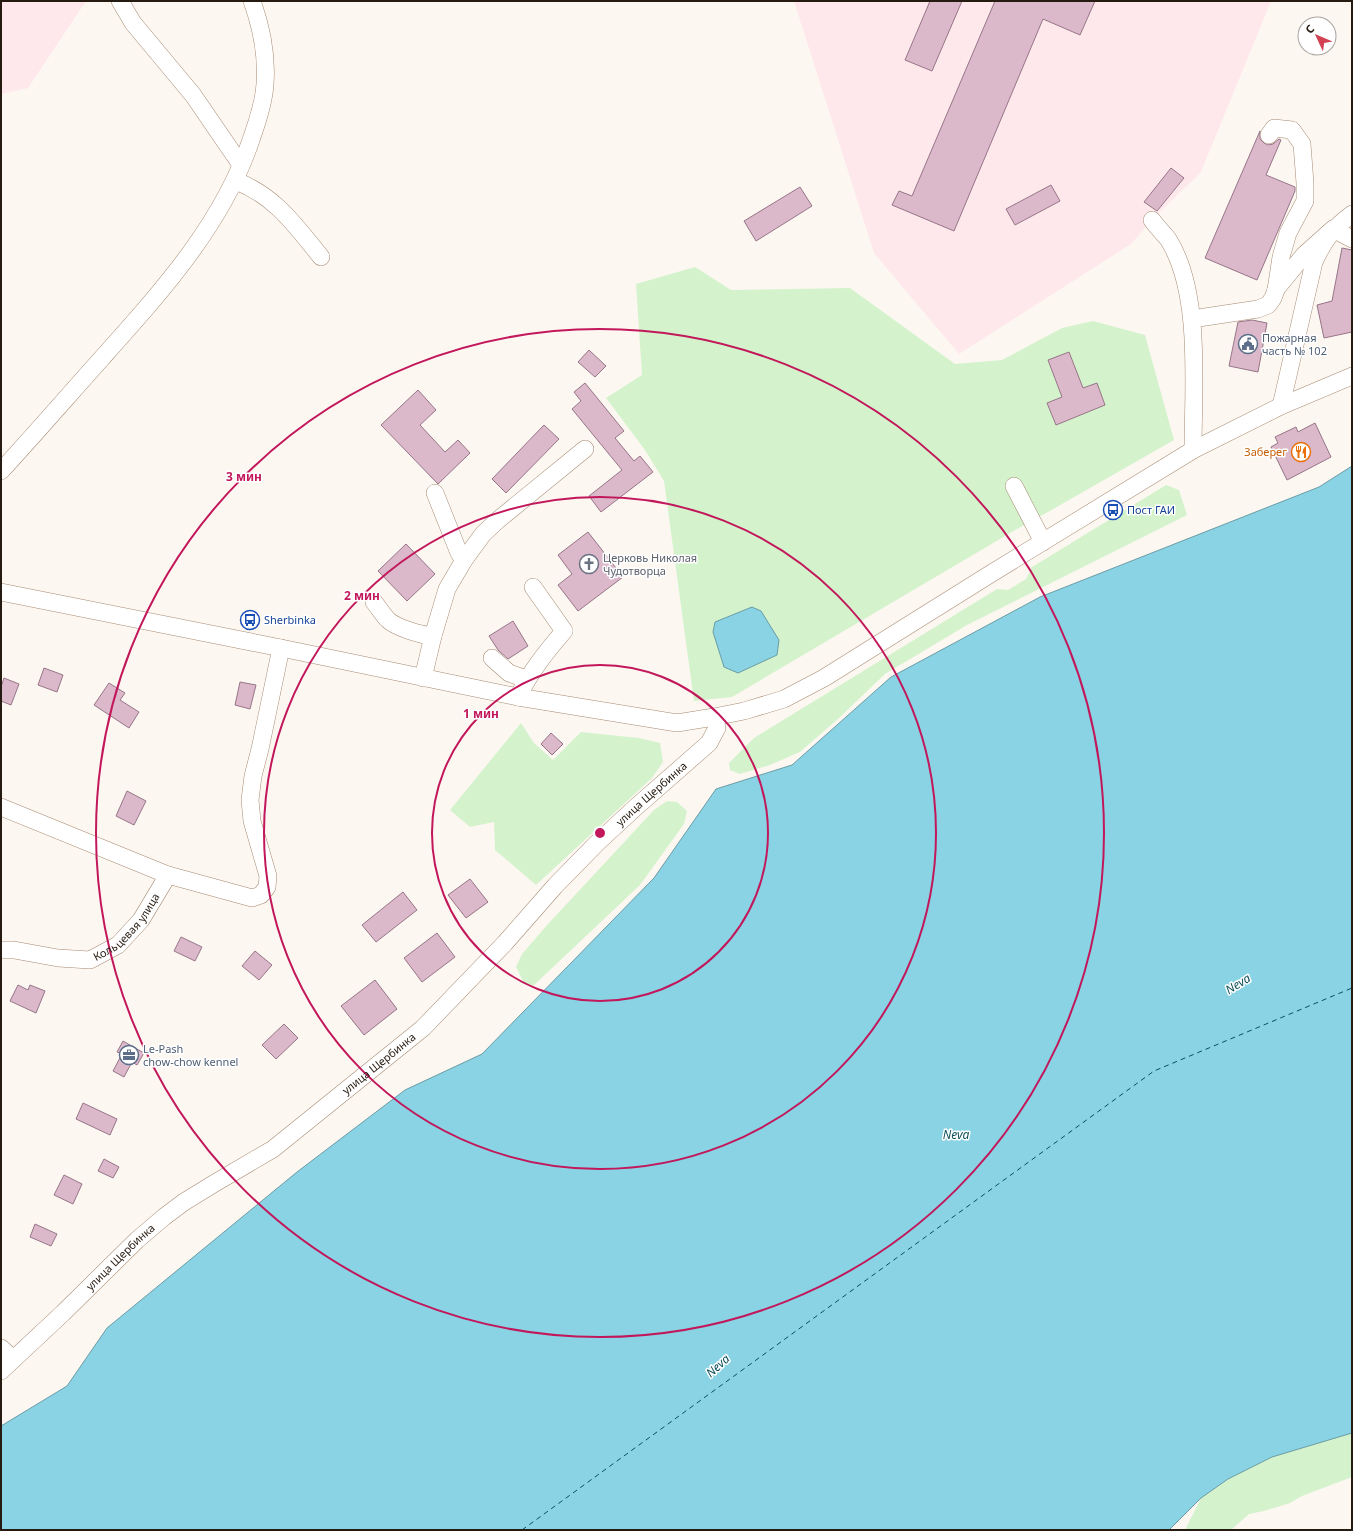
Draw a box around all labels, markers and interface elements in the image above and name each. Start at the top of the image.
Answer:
north arrow [1297,16,1337,56]
text: С [1302,21,1317,36]
place label: Пожарная часть № 102 [1262,330,1327,358]
public building icon: Пожарная часть № 102 [1237,333,1259,355]
restaurant icon: Заберег [1290,441,1312,463]
place label: Заберег [1244,444,1287,459]
text: 3 мин [226,468,262,485]
bus stop icon: Пост ГАИ [1102,499,1124,521]
place label: Пост ГАИ [1127,502,1175,517]
place label: Церковь Николая Чудотворца [603,550,697,578]
church icon: Церковь Николая Чудотворца [578,553,600,575]
text: 2 мин [344,587,380,604]
bus stop icon: Sherbinka [239,609,261,631]
place label: Sherbinka [264,612,316,627]
text: 1 мин [463,705,499,722]
street label: улица Щербинка [612,758,690,829]
centre of rings [593,826,607,840]
street label: Кольцевая улица [90,890,162,964]
water label: Neva [1222,969,1254,998]
street label: улица Щербинка [339,1029,418,1097]
place label: Le-Pash chow-chow kennel [143,1041,238,1069]
office icon: Le-Pash chow-chow kennel [118,1044,140,1066]
water label: Neva [943,1126,970,1143]
street label: улица Щербинка [82,1220,158,1293]
water label: Neva [702,1350,733,1381]

